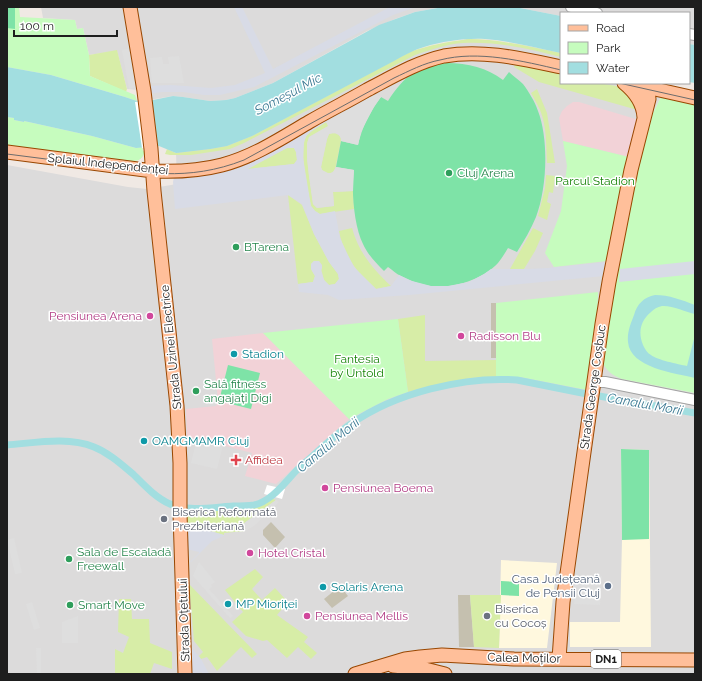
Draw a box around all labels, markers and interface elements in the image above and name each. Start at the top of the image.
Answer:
scale bar [14,12,117,38]
legend [560,12,690,84]
text: 100 m [20,19,54,33]
text: Road [596,21,625,35]
text: Park [596,41,621,55]
text: Water [596,61,630,75]
water label: Someșul Mic [251,70,324,118]
street label: Splaiul Independenței [47,151,169,177]
place label: Cluj Arena [457,166,514,180]
marker: Cluj Arena [444,168,454,178]
park label: Parcul Stadion [555,174,635,188]
place label: BTarena [244,240,289,254]
marker: BTarena [231,242,241,252]
street label: Strada Uzinei Electrice [158,284,184,410]
place label: Pensiunea Arena [49,309,142,323]
marker: Pensiunea Arena [145,311,155,321]
street label: Strada George Coșbuc [577,323,609,450]
place label: Radisson Blu [469,329,541,343]
marker: Radisson Blu [456,331,466,341]
place label: Stadion [242,347,284,361]
marker: Stadion [229,349,239,359]
park label: Fantesia by Untold [330,352,384,380]
place label: Sală fitness angajați Digi [204,377,272,405]
marker: Sală fitness angajați Digi [191,386,201,396]
water label: Canalul Morii [606,390,685,418]
water label: Canalul Morii [294,414,363,475]
place label: OAMGMAMR Cluj [152,434,249,448]
marker: OAMGMAMR Cluj [139,436,149,446]
place label: Affidea [245,453,283,467]
marker: Affidea [230,454,242,466]
place label: Pensiunea Boema [333,481,433,495]
marker: Pensiunea Boema [320,483,330,493]
place label: Biserica Reformată Prezbiteriană [172,505,276,533]
marker: Biserica Reformată Prezbiteriană [159,514,169,524]
place label: Sala de Escaladă Freewall [77,545,171,573]
place label: Hotel Cristal [258,546,326,560]
marker: Hotel Cristal [245,548,255,558]
marker: Sala de Escaladă Freewall [64,554,74,564]
place label: Casa Județeană de Pensii Cluj [512,572,600,600]
street label: Strada Oțetului [176,578,192,662]
place label: Solaris Arena [331,580,403,594]
marker: Casa Județeană de Pensii Cluj [603,581,613,591]
marker: Solaris Arena [318,582,328,592]
place label: MP Mioriței [236,597,297,611]
place label: Smart Move [78,598,145,612]
marker: MP Mioriței [223,599,233,609]
marker: Smart Move [65,600,75,610]
place label: Biserica cu Cocoș [495,602,547,630]
place label: Pensiunea Mellis [315,609,408,623]
marker: Pensiunea Mellis [302,611,312,621]
marker: Biserica cu Cocoș [482,611,492,621]
street label: Calea Moților [487,650,562,666]
road number: DN1 [591,650,621,668]

